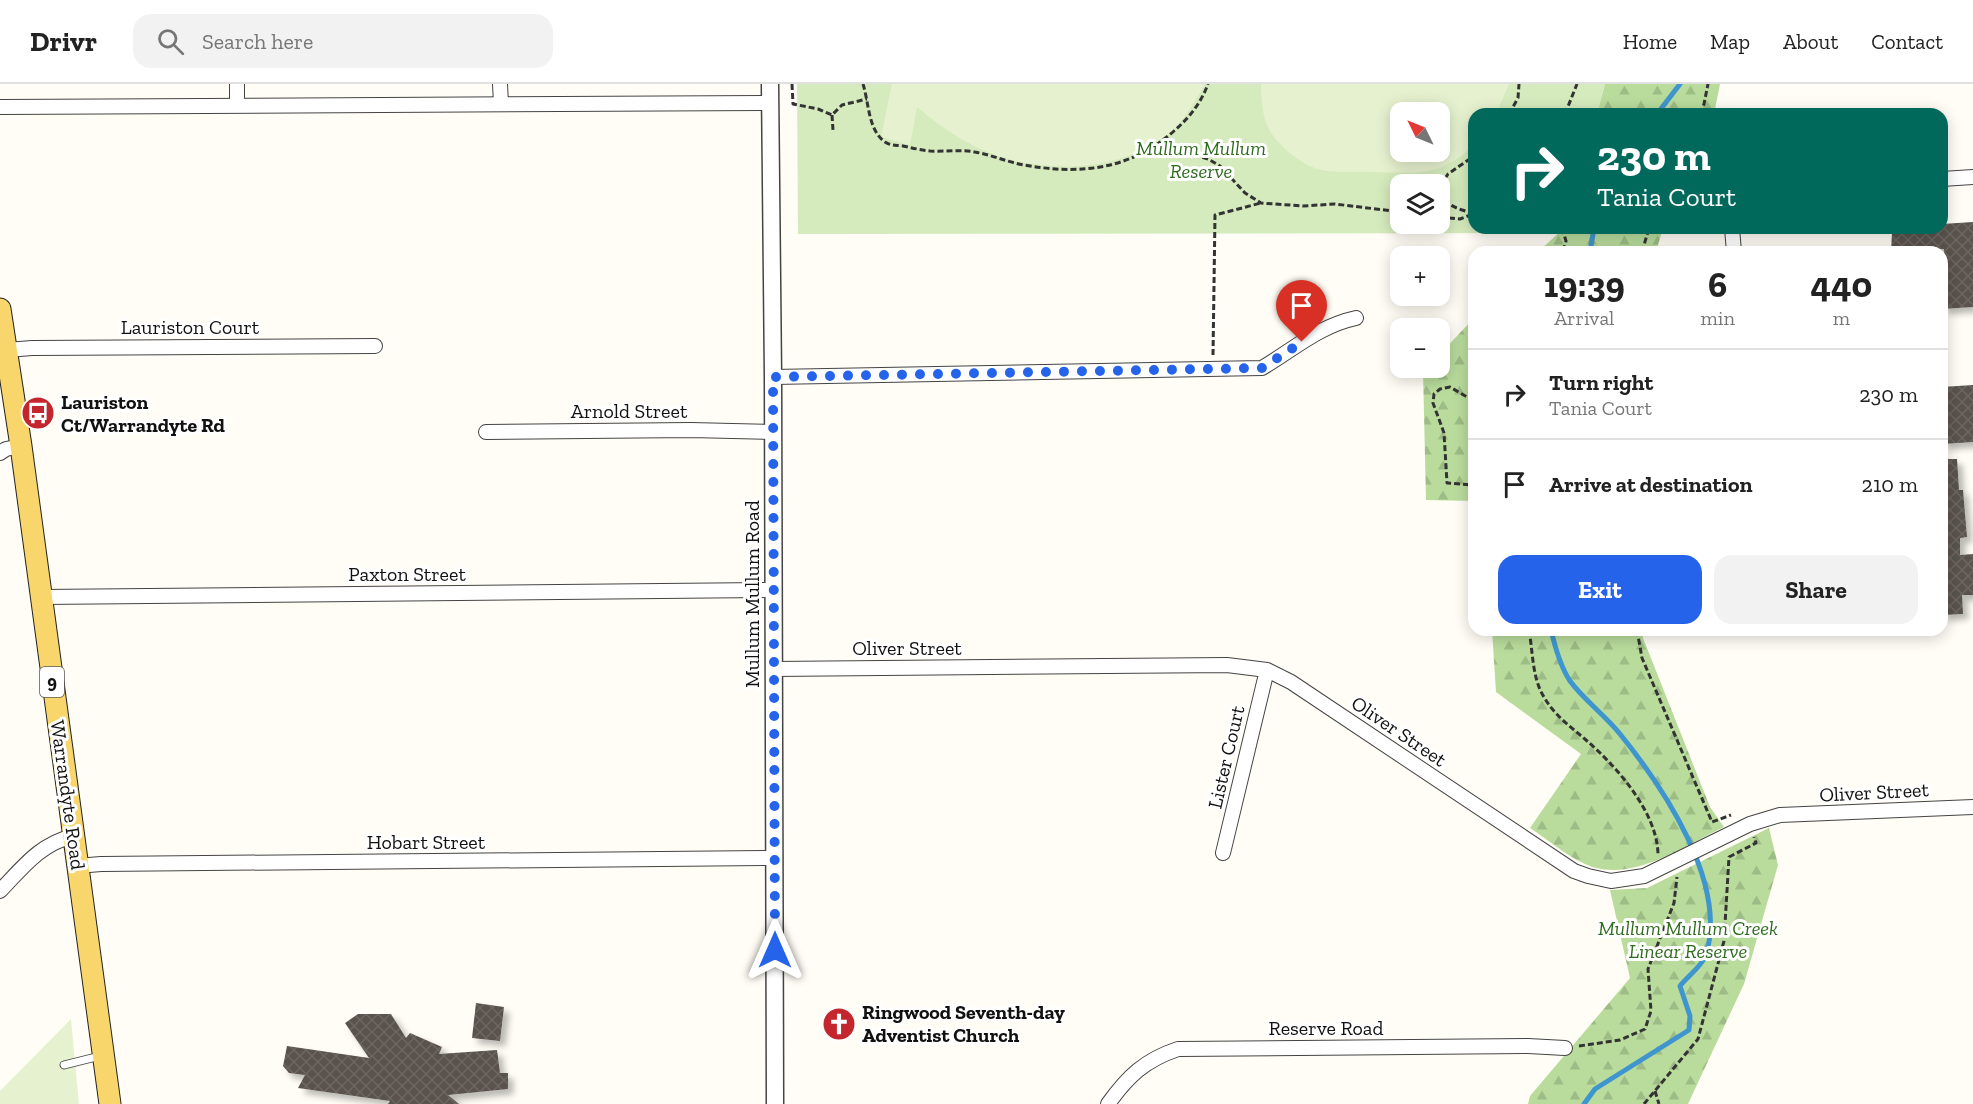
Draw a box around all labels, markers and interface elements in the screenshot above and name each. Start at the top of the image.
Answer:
search box [133,14,553,68]
text: Drivr [30,25,97,58]
icon: search [154,25,187,58]
text: Search here [202,28,313,55]
text: Home [1623,29,1677,54]
text: Map [1710,29,1750,54]
text: About [1783,29,1838,54]
text: Contact [1871,29,1943,54]
north arrow [1390,102,1450,162]
map controls [1390,102,1450,378]
text: 230 m [1597,130,1711,181]
icon: right [1498,132,1576,210]
park label: Mullum Mullum Reserve [1136,136,1266,183]
button: layers [1390,174,1450,234]
text: Tania Court [1597,181,1736,213]
button: + [1390,246,1450,306]
text: 19:39 [1544,263,1625,306]
text: 6 [1708,263,1727,306]
text: 440 [1811,263,1872,306]
pin [1276,280,1327,342]
icon: arrive [1285,289,1318,322]
text: Arrival [1554,306,1614,330]
text: min [1701,306,1735,330]
text: m [1833,306,1850,330]
street label: Lauriston Court [121,315,260,339]
button: − [1390,318,1450,378]
text: Turn right [1549,369,1653,396]
icon: right [1498,378,1531,411]
text: 230 m [1859,381,1918,408]
place label: Lauriston Ct/Warrandyte Rd [61,390,226,437]
bus stop icon: Lauriston Ct/Warrandyte Rd [20,395,56,431]
text: Tania Court [1549,396,1652,420]
street label: Arnold Street [571,399,688,423]
icon: arrive [1498,468,1531,501]
text: Arrive at destination [1549,471,1752,498]
text: 210 m [1862,471,1918,498]
street label: Mullum Mullum Road [740,500,764,688]
button: Exit [1498,555,1702,624]
button: Share [1714,555,1918,624]
street label: Paxton Street [348,562,466,586]
street label: Oliver Street [852,636,962,660]
road number: 9 [40,667,64,697]
street label: Oliver Street [1347,690,1452,772]
street label: Lister Court [1203,703,1250,811]
street label: Warrandyte Road [46,719,90,871]
street label: Oliver Street [1819,777,1930,807]
street label: Hobart Street [367,830,486,854]
park label: Mullum Mullum Creek Linear Reserve [1598,916,1778,963]
position arrow [743,918,807,982]
place label: Ringwood Seventh-day Adventist Church [862,1000,1065,1047]
church icon: Ringwood Seventh-day Adventist Church [821,1006,857,1042]
street label: Reserve Road [1269,1016,1383,1040]

